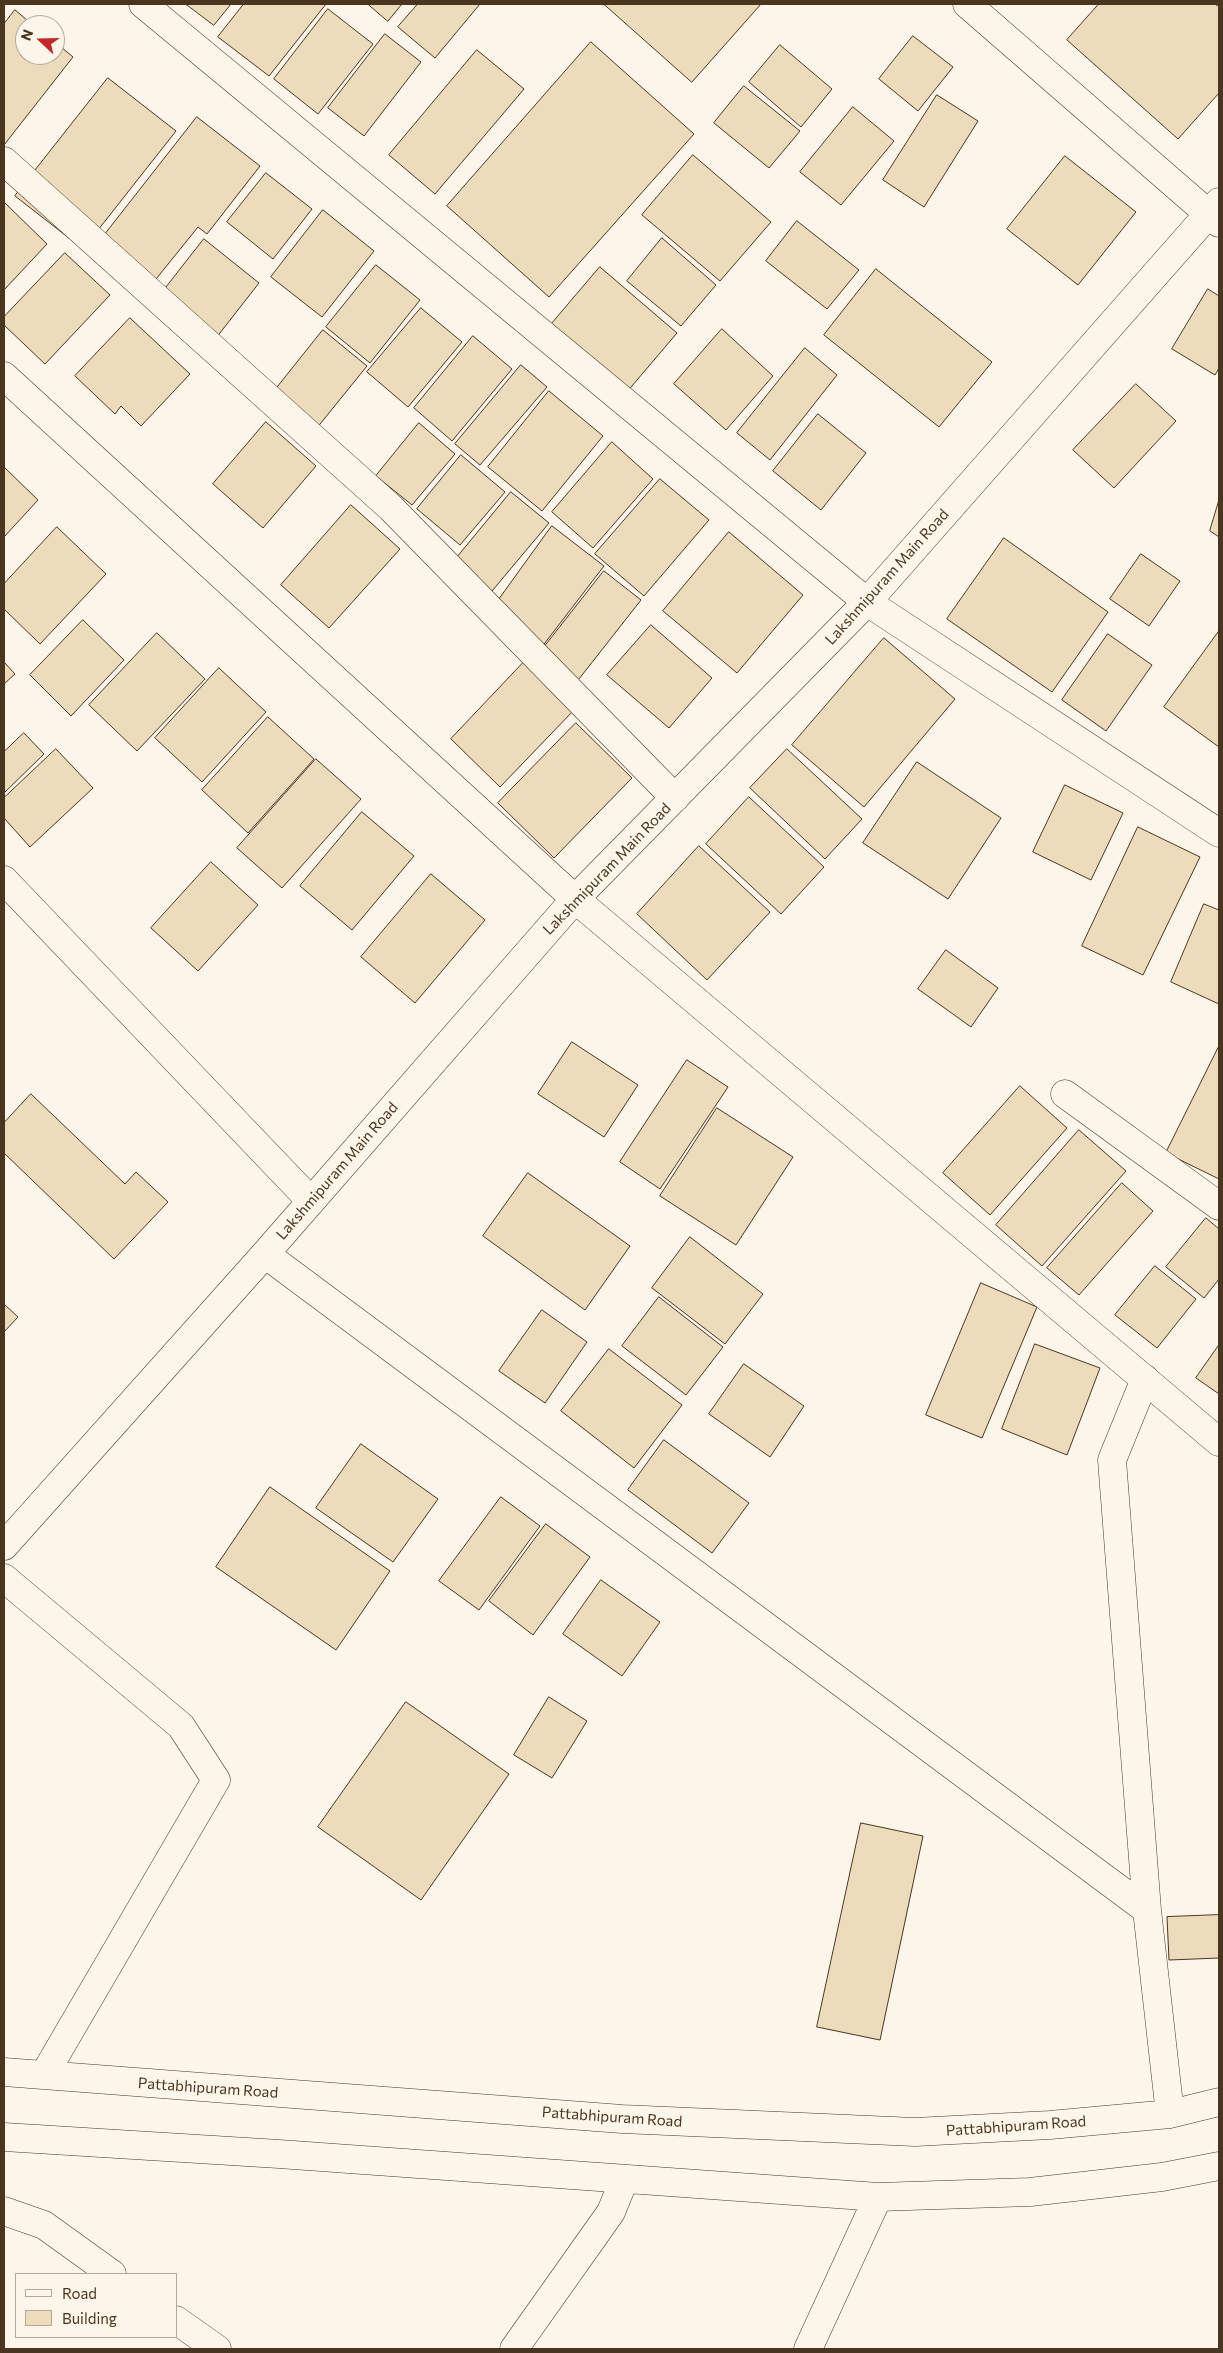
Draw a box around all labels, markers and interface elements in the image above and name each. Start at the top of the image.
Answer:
north arrow [15,15,65,65]
text: N [17,27,36,43]
street label: Lakshmipuram Main Road [821,505,953,649]
street label: Lakshmipuram Main Road [539,799,675,939]
street label: Lakshmipuram Main Road [272,1099,402,1243]
street label: Pattabhipuram Road [137,2074,279,2102]
street label: Pattabhipuram Road [541,2103,683,2131]
street label: Pattabhipuram Road [945,2112,1087,2140]
legend [15,2273,178,2338]
text: Road [62,2284,97,2302]
text: Building [62,2309,117,2327]

